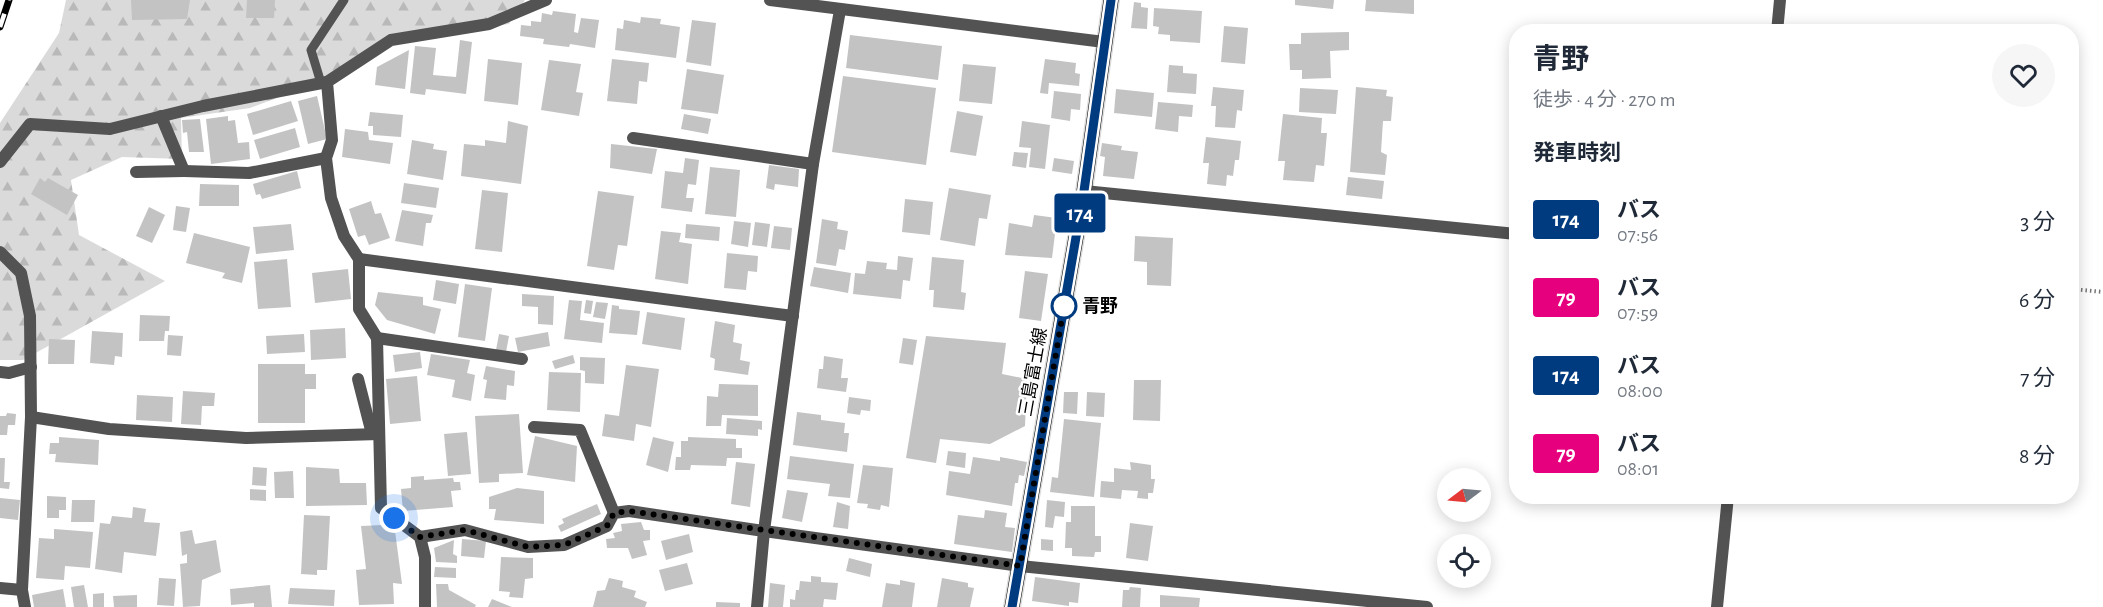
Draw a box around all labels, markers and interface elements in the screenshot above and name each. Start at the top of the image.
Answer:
button: heart [1992,44,2055,107]
text: 青野 [1533,46,1589,74]
text: 徒歩 · 4 分 · 270 m [1533,90,1676,110]
text: 発車時刻 [1533,142,1621,164]
line badge: 174 [1046,194,1114,232]
text: バス [1617,199,1661,221]
text: 174 [1066,203,1094,224]
text: 174 [1552,209,1580,230]
text: 3 分 [2020,211,2055,233]
text: 07:56 [1617,225,1658,245]
text: バス [1617,277,1661,299]
text: 79 [1556,287,1576,308]
text: 6 分 [2019,289,2055,311]
marker: 青野 [1051,293,1077,319]
place label: 青野 [1082,296,1118,316]
text: 07:59 [1617,303,1658,323]
street label: 三島富士線 [1015,326,1051,418]
text: バス [1617,355,1661,377]
text: 174 [1552,365,1580,386]
text: 7 分 [2020,367,2055,389]
text: 08:00 [1617,381,1663,401]
text: バス [1617,433,1661,455]
text: 79 [1556,443,1576,464]
text: 8 分 [2019,445,2055,467]
text: 08:01 [1617,459,1659,479]
north arrow [1437,468,1491,522]
map controls [1437,468,1491,588]
your location [379,503,409,533]
button: locate [1437,534,1491,588]

